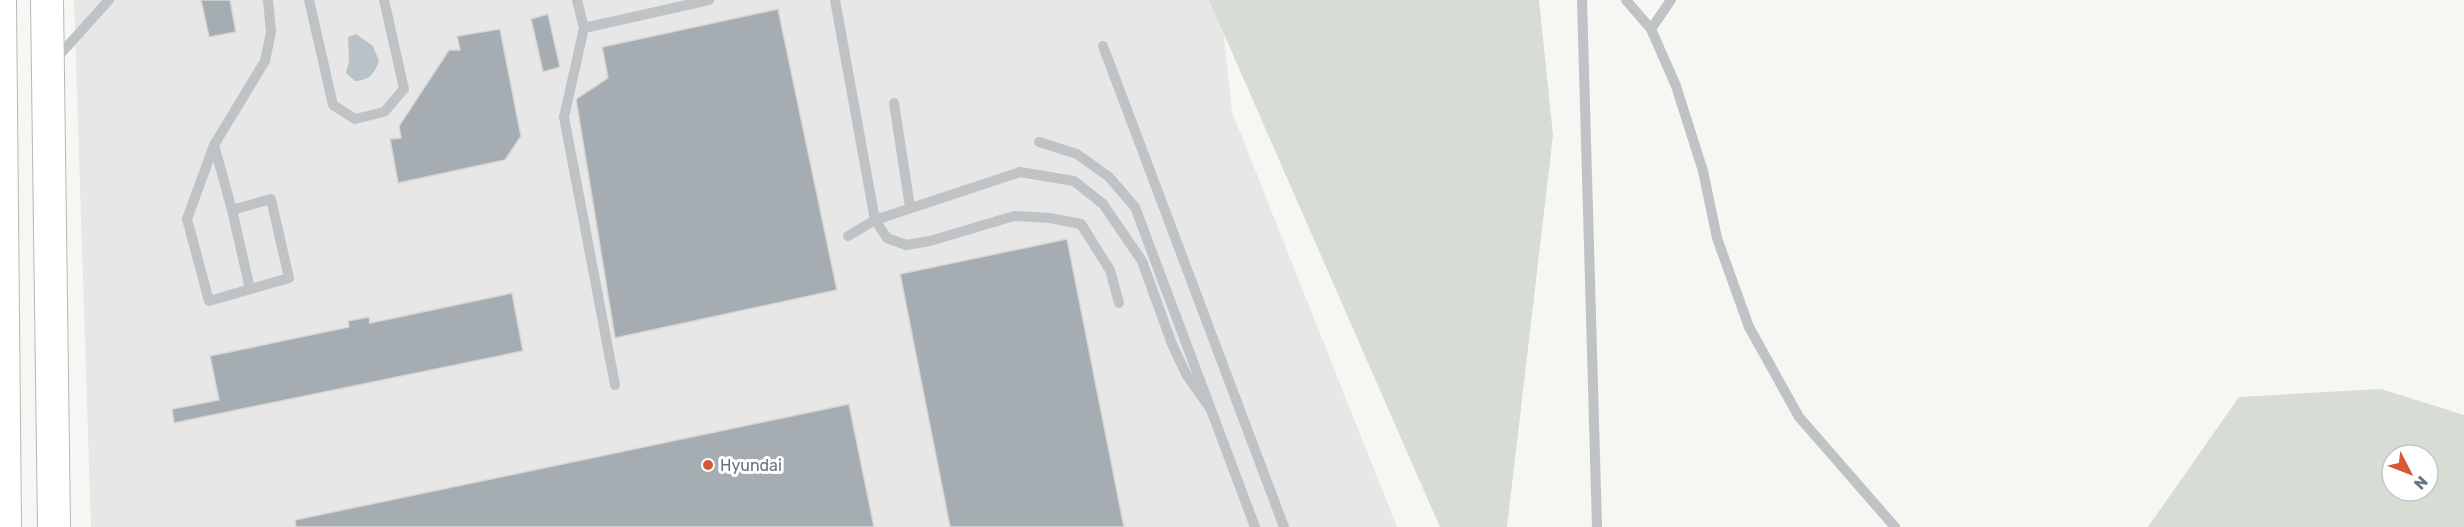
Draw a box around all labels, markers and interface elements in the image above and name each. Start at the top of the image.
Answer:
north arrow [2380,443,2440,503]
place label: Hyundai [720,456,782,475]
marker: Hyundai [701,458,715,472]
text: N [2410,472,2432,493]

